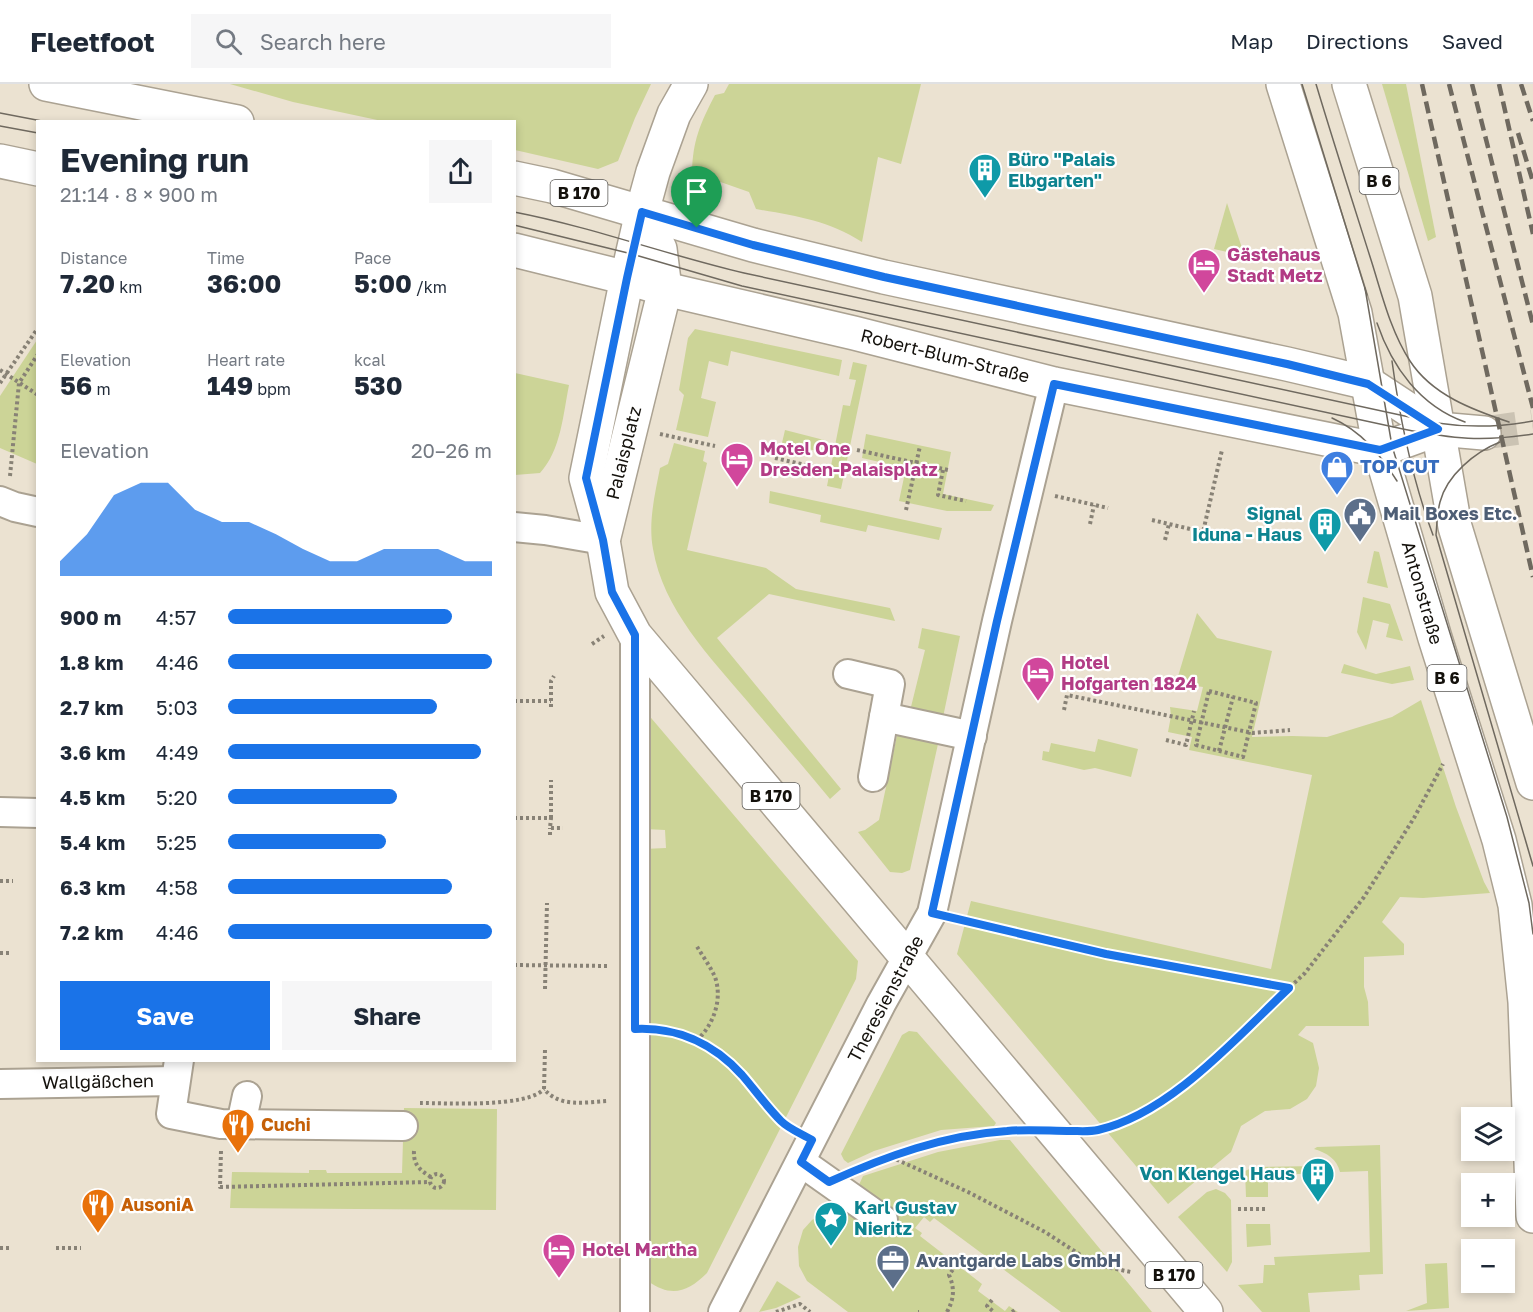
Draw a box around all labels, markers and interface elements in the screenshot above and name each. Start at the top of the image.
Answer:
search box [191,14,611,68]
text: Fleetfoot [30,25,155,58]
icon: search [212,25,245,58]
text: Search here [260,28,386,55]
text: Map [1230,28,1273,54]
text: Directions [1306,28,1409,54]
text: Saved [1442,28,1503,54]
text: Evening run [60,140,249,179]
button: share [429,140,492,203]
place label: Büro "Palais Elbgarten" [1008,148,1115,191]
building icon: Büro "Palais Elbgarten" [967,152,1003,199]
pin [671,166,722,228]
road number: B 6 [1360,168,1398,194]
icon: arrive [680,175,713,208]
road number: B 170 [550,180,608,206]
text: 21:14 · 8 × 900 m [60,182,218,206]
place label: Gästehaus Stadt Metz [1227,243,1323,286]
hotel icon: Gästehaus Stadt Metz [1186,247,1222,294]
text: Distance [60,248,127,268]
text: Time [207,248,245,268]
text: Pace [354,248,391,268]
text: 7.20 [60,268,115,299]
text: 36:00 [207,268,282,299]
text: 5:00 [354,268,412,299]
text: km [115,277,142,297]
text: /km [412,277,447,297]
street label: Robert-Blum-Straße [859,323,1032,387]
text: Elevation [60,350,131,370]
text: Heart rate [207,350,285,370]
text: kcal [354,350,386,370]
text: 56 [60,370,92,401]
text: 149 [207,370,253,401]
text: 530 [354,370,403,401]
text: m [92,379,111,399]
text: bpm [253,379,291,399]
street label: Palaisplatz [601,404,645,502]
place label: Motel One Dresden-Palaisplatz [760,437,938,480]
text: Elevation [60,438,149,462]
text: 20–26 m [411,438,492,462]
hotel icon: Motel One Dresden-Palaisplatz [719,441,755,488]
shop icon: TOP CUT [1319,449,1355,496]
place label: TOP CUT [1360,455,1440,477]
public building icon: Mail Boxes Etc. [1342,496,1378,543]
place label: Signal Iduna - Haus [1192,502,1302,545]
place label: Mail Boxes Etc. [1383,502,1518,524]
building icon: Signal Iduna - Haus [1307,506,1343,553]
street label: Antonstraße [1398,538,1448,647]
text: 900 m [60,605,121,629]
text: 4:57 [156,605,196,629]
text: 1.8 km [60,650,124,674]
text: 4:46 [156,650,199,674]
place label: Hotel Hofgarten 1824 [1061,651,1197,694]
hotel icon: Hotel Hofgarten 1824 [1020,655,1056,702]
road number: B 6 [1428,665,1466,691]
text: 2.7 km [60,695,124,719]
text: 5:03 [156,695,198,719]
text: 3.6 km [60,740,125,764]
text: 4:49 [156,740,199,764]
road number: B 170 [742,783,800,809]
text: 4.5 km [60,785,125,809]
text: 5:20 [156,785,198,809]
text: 5.4 km [60,830,125,854]
text: 5:25 [156,830,197,854]
text: 6.3 km [60,875,125,899]
text: 4:58 [156,875,198,899]
text: 7.2 km [60,920,124,944]
text: 4:46 [156,920,199,944]
street label: Theresienstraße [842,931,928,1066]
button: Save [60,981,270,1050]
button: Share [282,981,492,1050]
street label: Wallgäßchen [42,1069,154,1093]
restaurant icon: Cuchi [220,1107,256,1154]
map controls [1461,1107,1515,1293]
button: layers [1461,1107,1515,1161]
place label: Cuchi [261,1113,311,1135]
building icon: Von Klengel Haus [1300,1156,1336,1203]
place label: Von Klengel Haus [1140,1162,1295,1184]
button: + [1461,1173,1515,1227]
restaurant icon: AusoniA [80,1187,116,1234]
place label: AusoniA [121,1193,194,1215]
place label: Karl Gustav Nieritz [854,1196,957,1239]
place icon: Karl Gustav Nieritz [813,1200,849,1247]
hotel icon: Hotel Martha [541,1232,577,1279]
place label: Hotel Martha [582,1238,697,1260]
button: − [1461,1239,1515,1293]
office icon: Avantgarde Labs GmbH [875,1243,911,1290]
place label: Avantgarde Labs GmbH [916,1249,1121,1271]
road number: B 170 [1146,1262,1202,1288]

